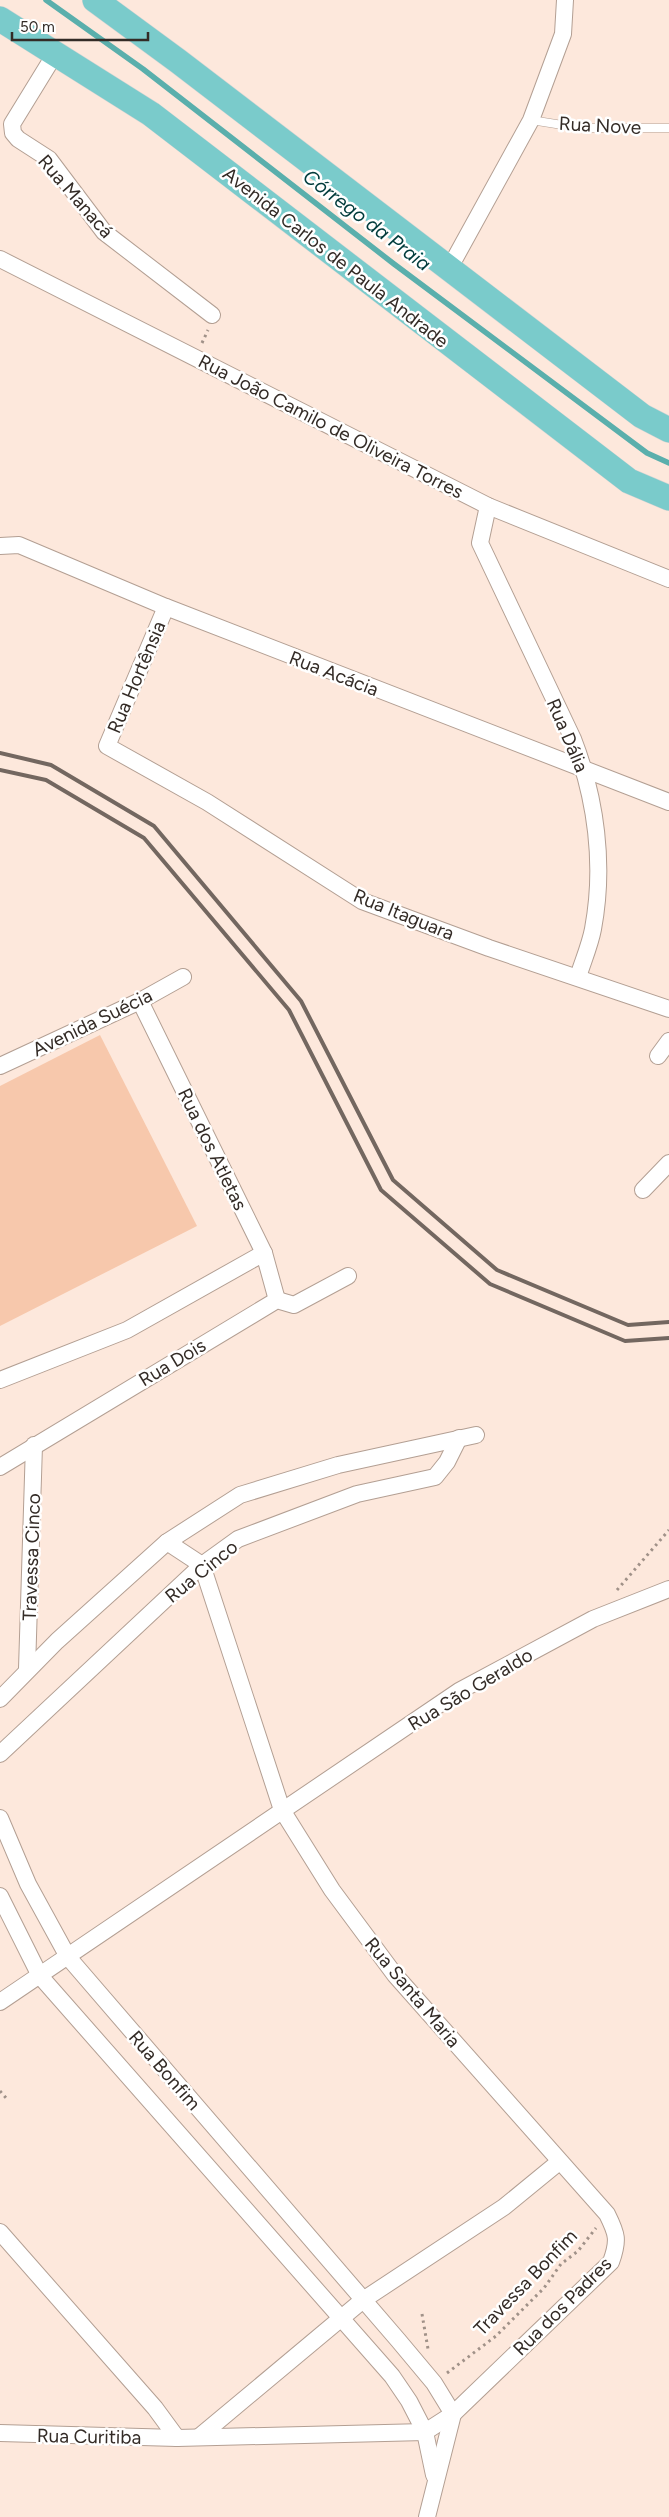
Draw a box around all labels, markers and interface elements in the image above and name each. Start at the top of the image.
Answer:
scale bar [12,10,149,42]
text: 50 m [20,18,55,36]
street label: Rua Nove [558,112,642,139]
street label: Rua Manacá [33,150,118,243]
street label: Avenida Carlos de Paula Andrade [218,162,453,353]
water label: Córrego da Praia [298,164,436,276]
street label: Rua João Camilo de Oliveira Torres [195,349,467,504]
street label: Rua Hortênsia [102,618,170,737]
street label: Rua Acácia [286,646,382,701]
street label: Rua Dália [542,695,593,776]
street label: Rua Itaguara [350,884,457,945]
street label: Avenida Suécia [29,984,156,1061]
street label: Rua dos Atletas [173,1084,252,1214]
street label: Rua Dois [135,1333,210,1391]
street label: Travessa Cinco [18,1493,45,1621]
street label: Rua Cinco [160,1535,242,1608]
street label: Rua São Geraldo [404,1643,537,1736]
street label: Rua Santa Maria [360,1933,465,2052]
street label: Rua Bonfim [124,2026,205,2115]
street label: Travessa Bonfim [469,2225,582,2340]
street label: Rua dos Padres [508,2252,616,2360]
street label: Rua Curitiba [37,2424,141,2449]

